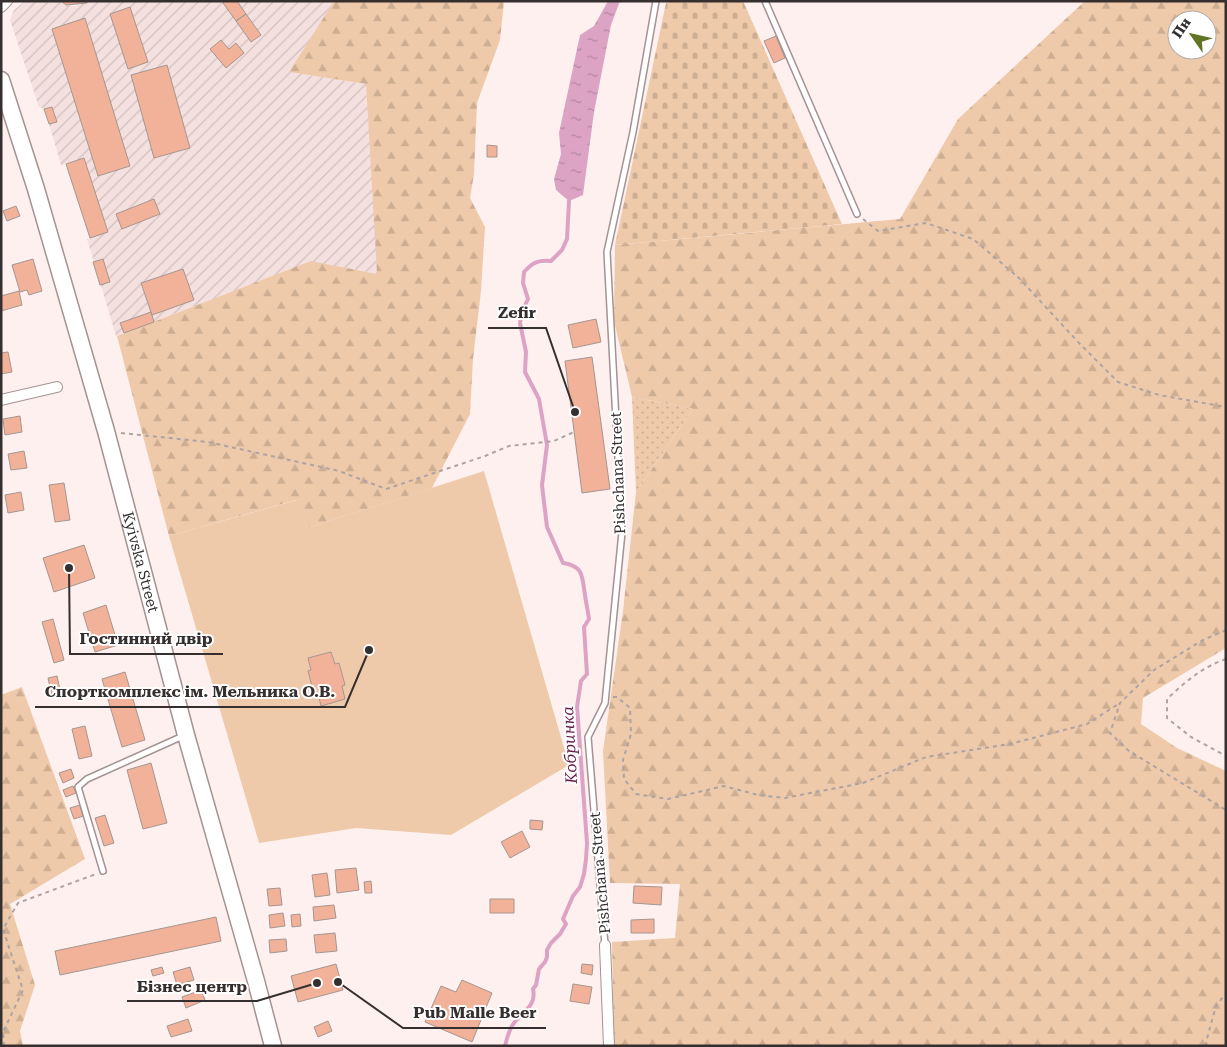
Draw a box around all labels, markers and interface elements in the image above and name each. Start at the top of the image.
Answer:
north arrow [1167,10,1217,60]
text: Пн [1169,14,1194,41]
callout: Zefir [488,297,546,328]
text: Zefir [498,303,536,322]
street label: Pishchana Street [607,411,629,534]
street label: Kyivska Street [119,510,162,615]
callout: Гостинний двір [70,623,223,654]
text: Гостинний двір [79,629,213,648]
callout: Спорткомплекс ім. Мельника О.В. [35,676,345,707]
text: Спорткомплекс ім. Мельника О.В. [45,682,335,701]
water label: Кобринка [558,705,581,785]
street label: Pishchana Street [586,811,614,935]
callout: Бізнес центр [127,970,257,1001]
text: Бізнес центр [137,977,247,996]
callout: Pub Malle Beer [403,997,546,1028]
text: Pub Malle Beer [413,1003,537,1022]

